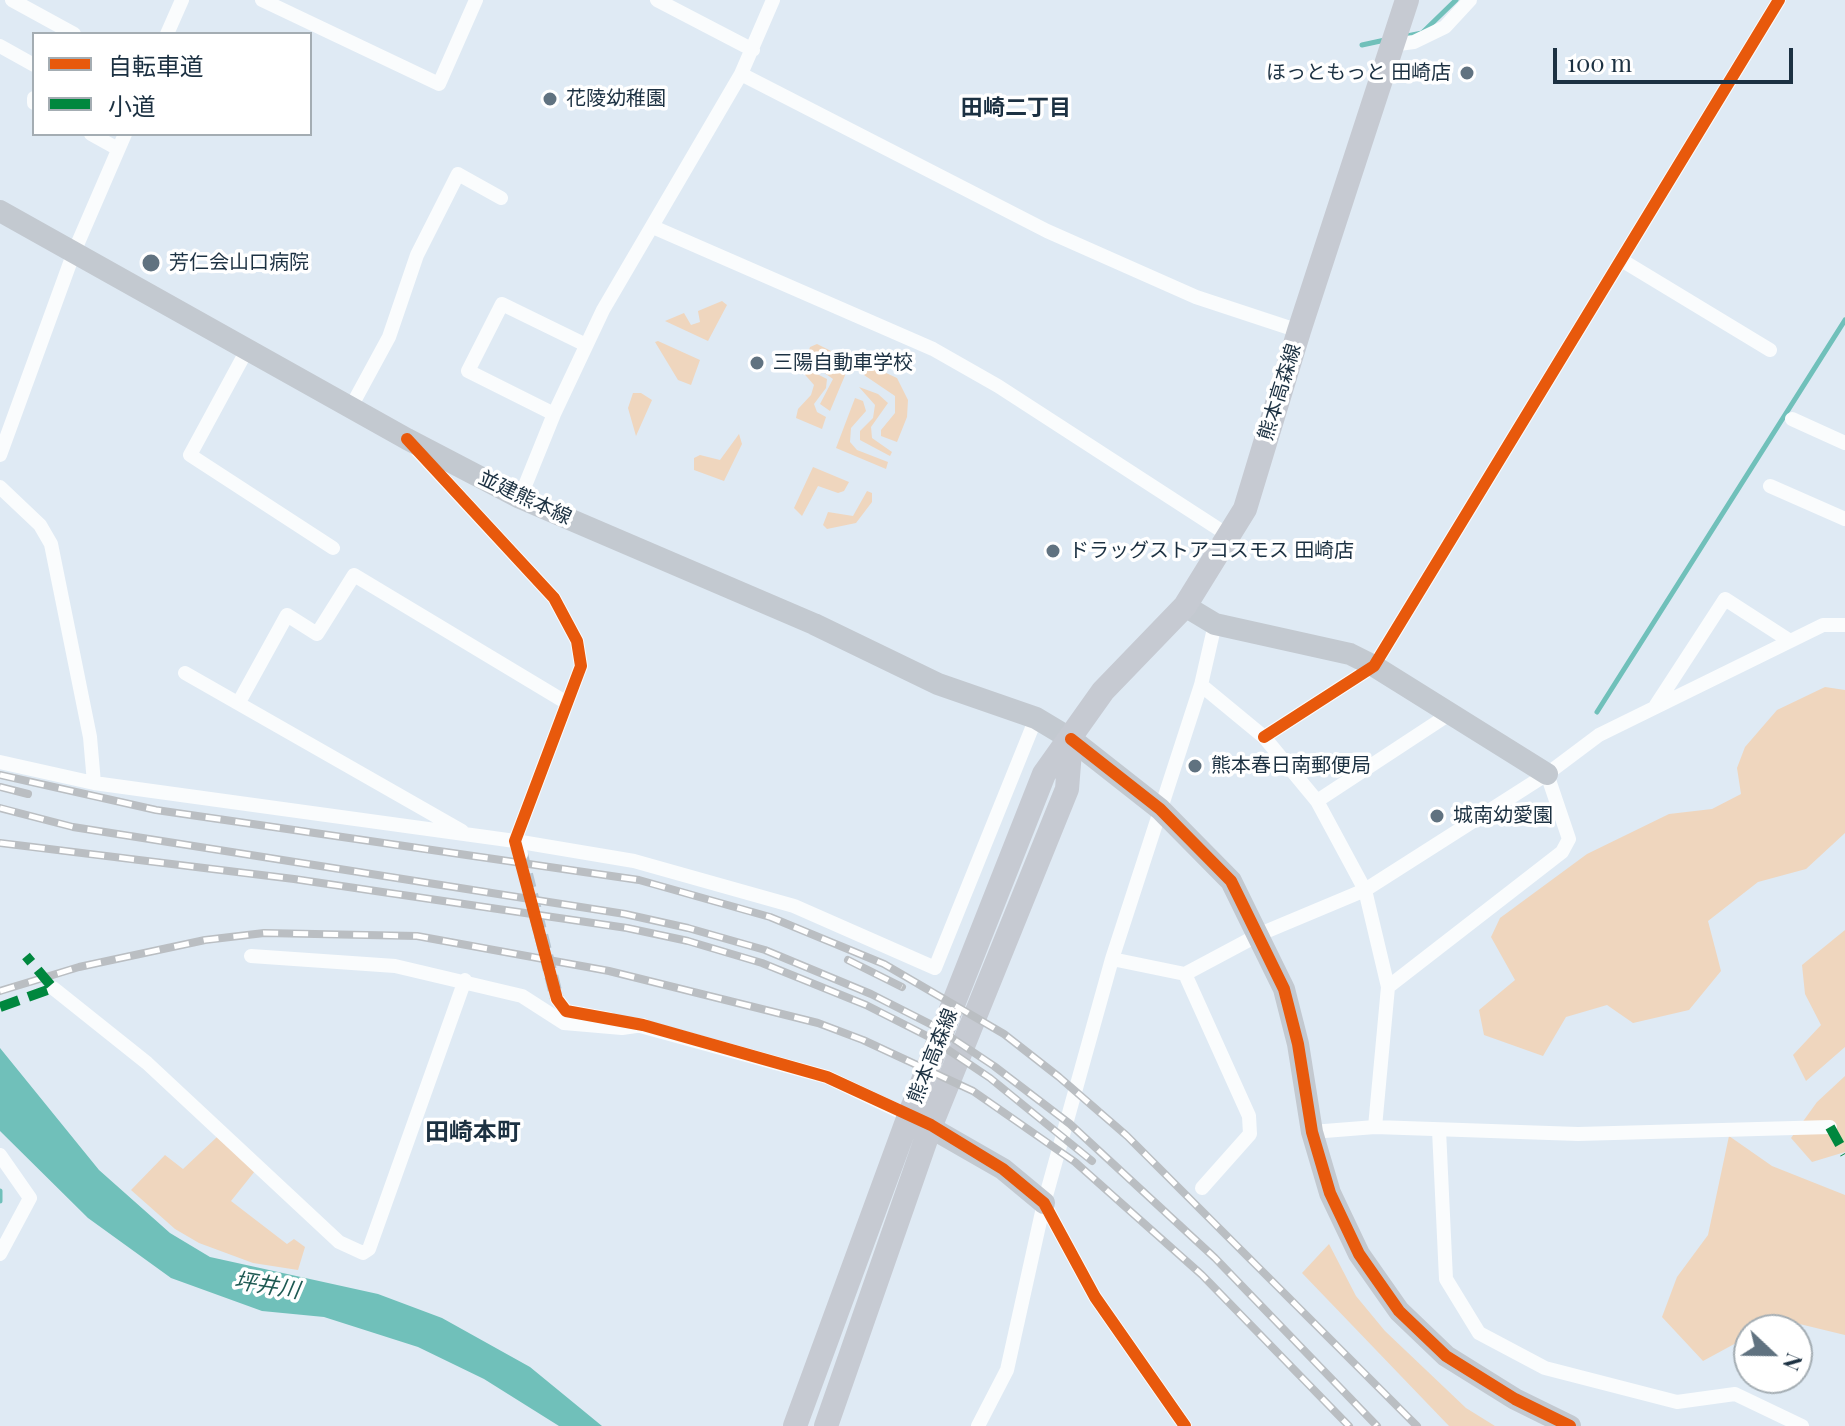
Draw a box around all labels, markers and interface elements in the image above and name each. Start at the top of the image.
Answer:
legend [32,32,312,136]
scale bar [1557,32,1797,82]
text: 100 m [1567,46,1632,78]
text: 自転車道 [108,49,204,81]
place label: ほっともっと 田崎店 [1266,61,1451,85]
marker: ほっともっと 田崎店 [1458,64,1476,82]
place label: 花陵幼稚園 [566,87,666,111]
text: 小道 [108,89,156,121]
marker: 花陵幼稚園 [541,90,559,108]
district label: 田崎二丁目 [961,95,1071,121]
place label: 芳仁会山口病院 [169,251,309,275]
marker: 芳仁会山口病院 [140,252,162,274]
street label: 熊本高森線 [1254,341,1306,443]
place label: 三陽自動車学校 [773,351,913,375]
marker: 三陽自動車学校 [748,354,766,372]
street label: 並建熊本線 [475,466,575,530]
place label: ドラッグストアコスモス 田崎店 [1069,539,1354,563]
marker: ドラッグストアコスモス 田崎店 [1044,542,1062,560]
place label: 熊本春日南郵便局 [1211,754,1371,778]
marker: 熊本春日南郵便局 [1186,757,1204,775]
place label: 城南幼愛園 [1453,804,1553,828]
marker: 城南幼愛園 [1428,807,1446,825]
street label: 熊本高森線 [903,1005,963,1107]
district label: 田崎本町 [425,1119,521,1147]
water label: 坪井川 [232,1268,302,1304]
north arrow [1733,1314,1813,1394]
text: N [1777,1349,1810,1375]

